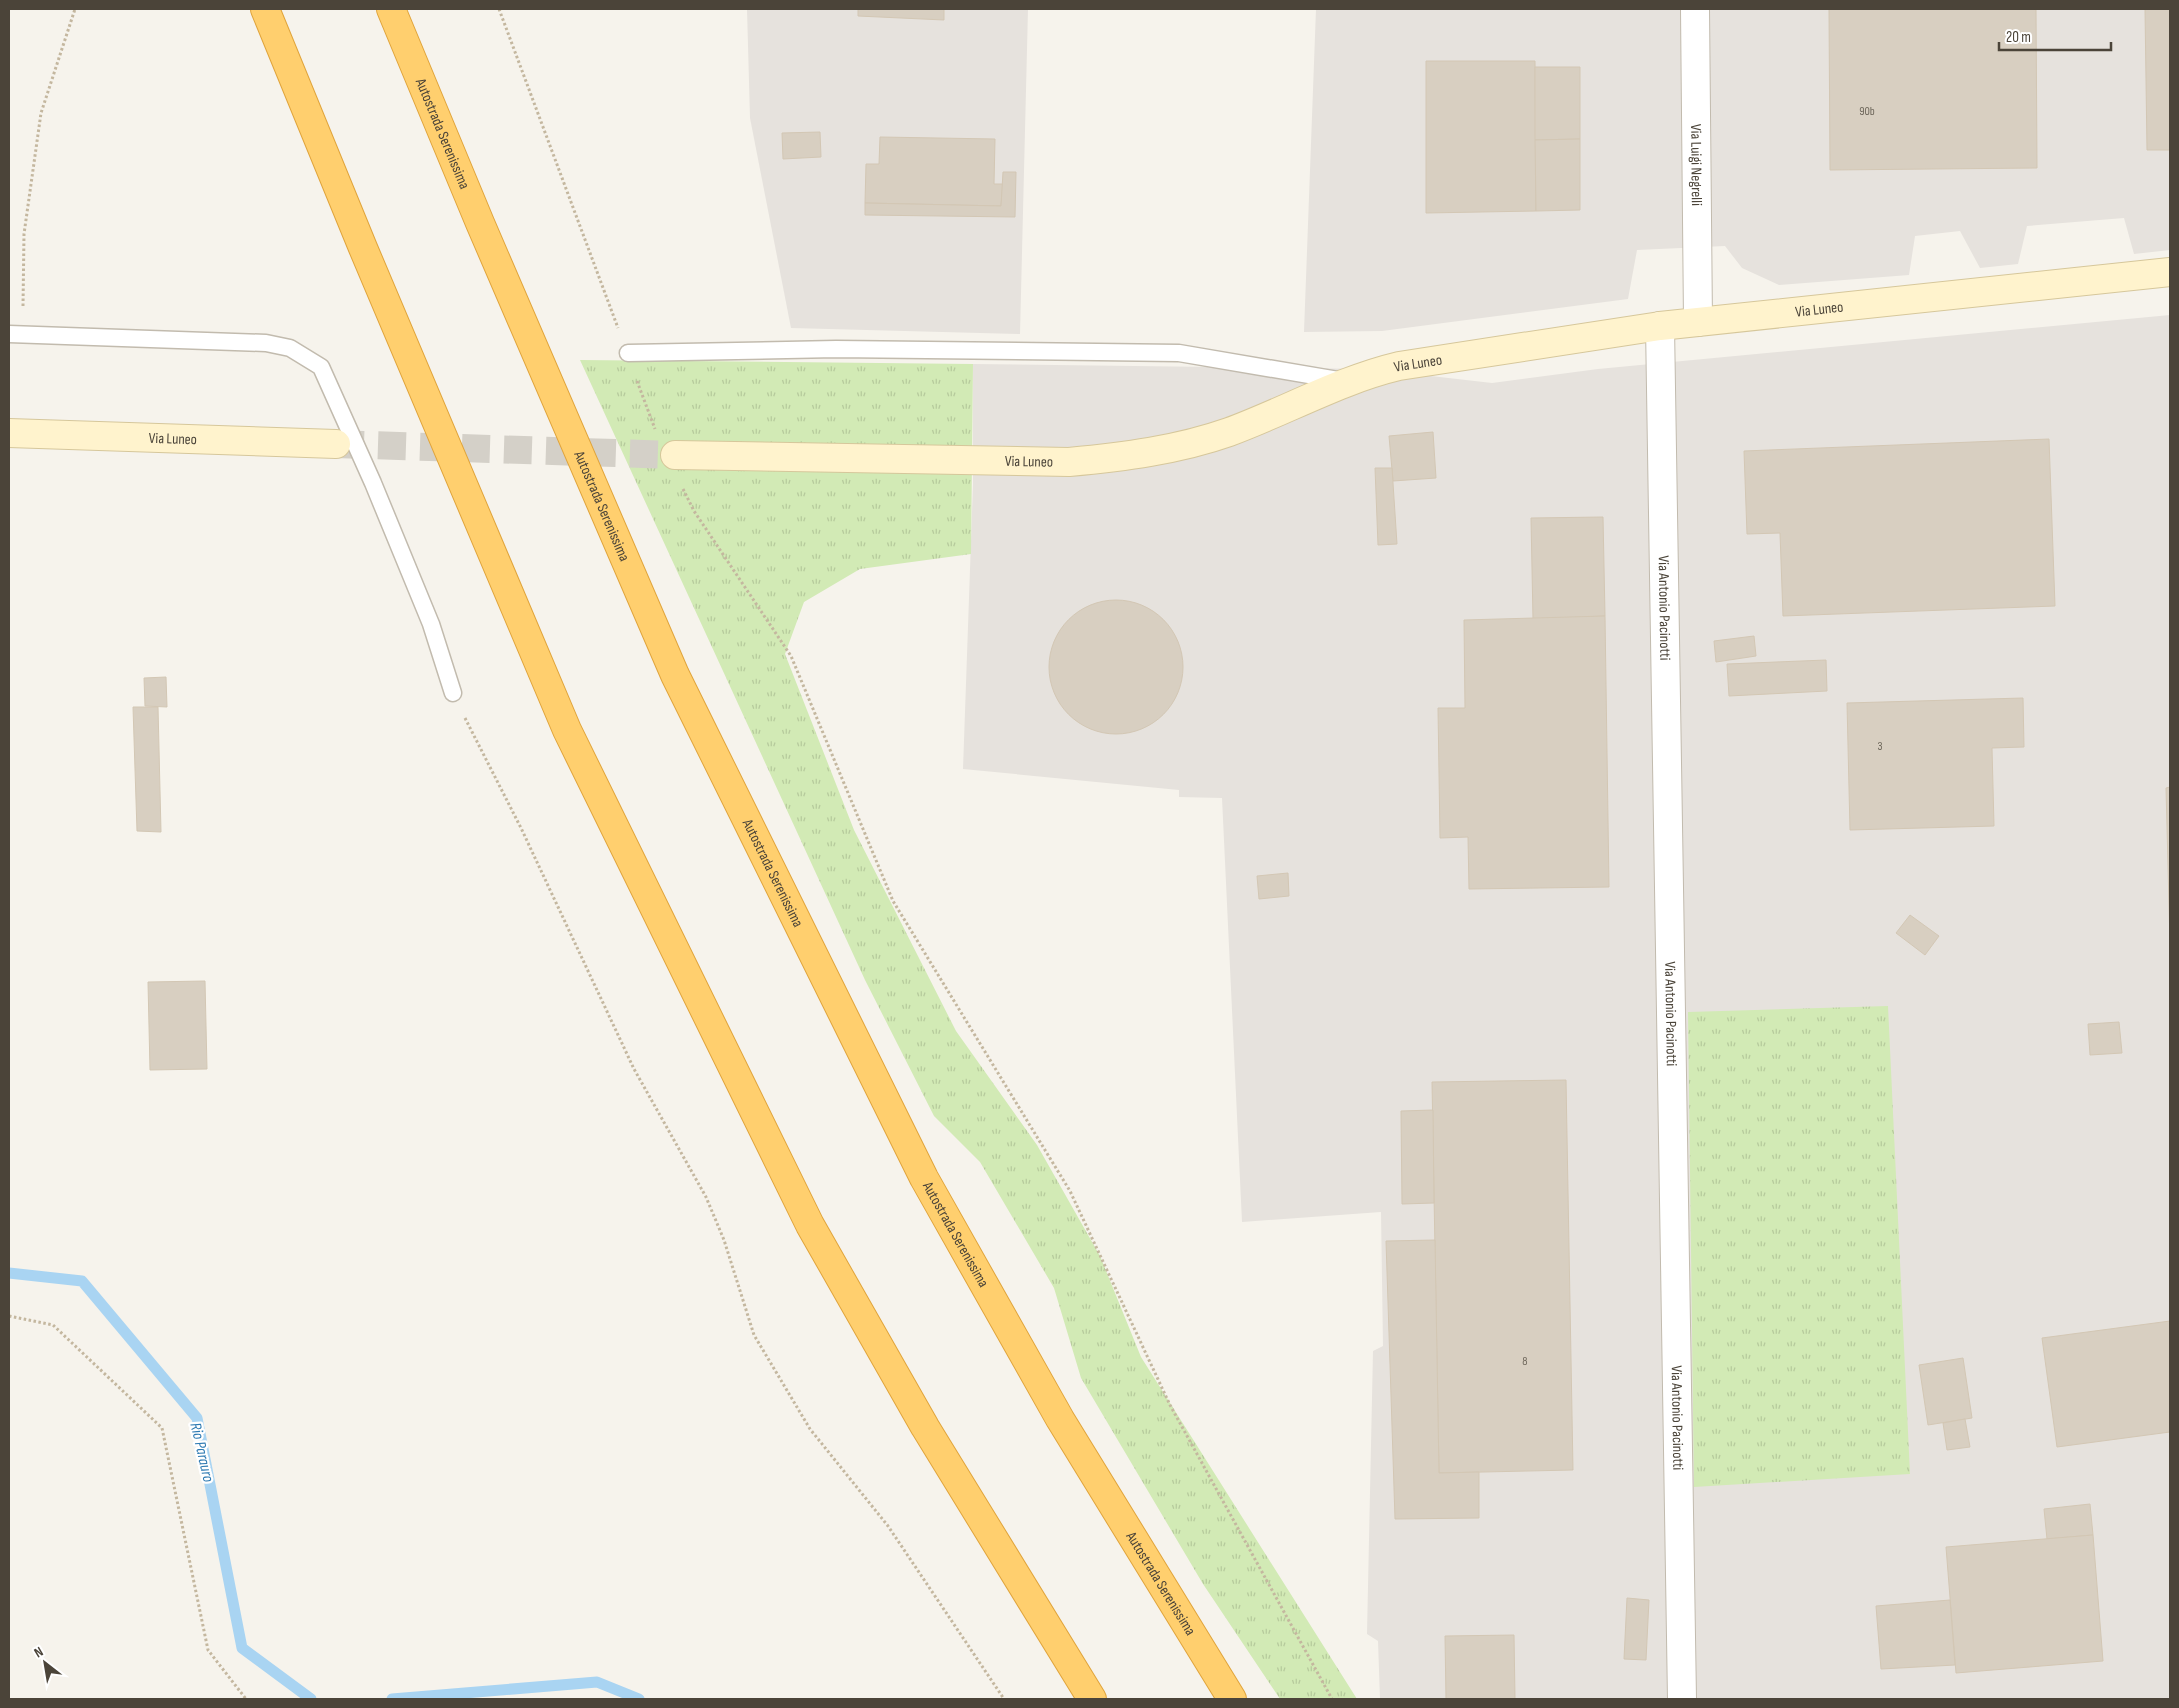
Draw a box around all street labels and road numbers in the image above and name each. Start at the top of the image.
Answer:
street label: Autostrada Serenissima [411,75,474,192]
street label: Via Luigi Negrelli [1686,124,1706,206]
street label: Via Luneo [1794,298,1844,322]
street label: Via Luneo [1392,351,1443,377]
street label: Via Luneo [148,429,197,449]
street label: Autostrada Serenissima [569,447,634,564]
street label: Via Luneo [1005,452,1053,472]
street label: Via Antonio Pacinotti [1654,555,1674,661]
street label: Autostrada Serenissima [737,815,807,931]
street label: Via Antonio Pacinotti [1660,961,1681,1067]
street label: Autostrada Serenissima [918,1178,993,1291]
street label: Via Antonio Pacinotti [1667,1365,1687,1471]
street label: Autostrada Serenissima [1121,1527,1200,1639]

